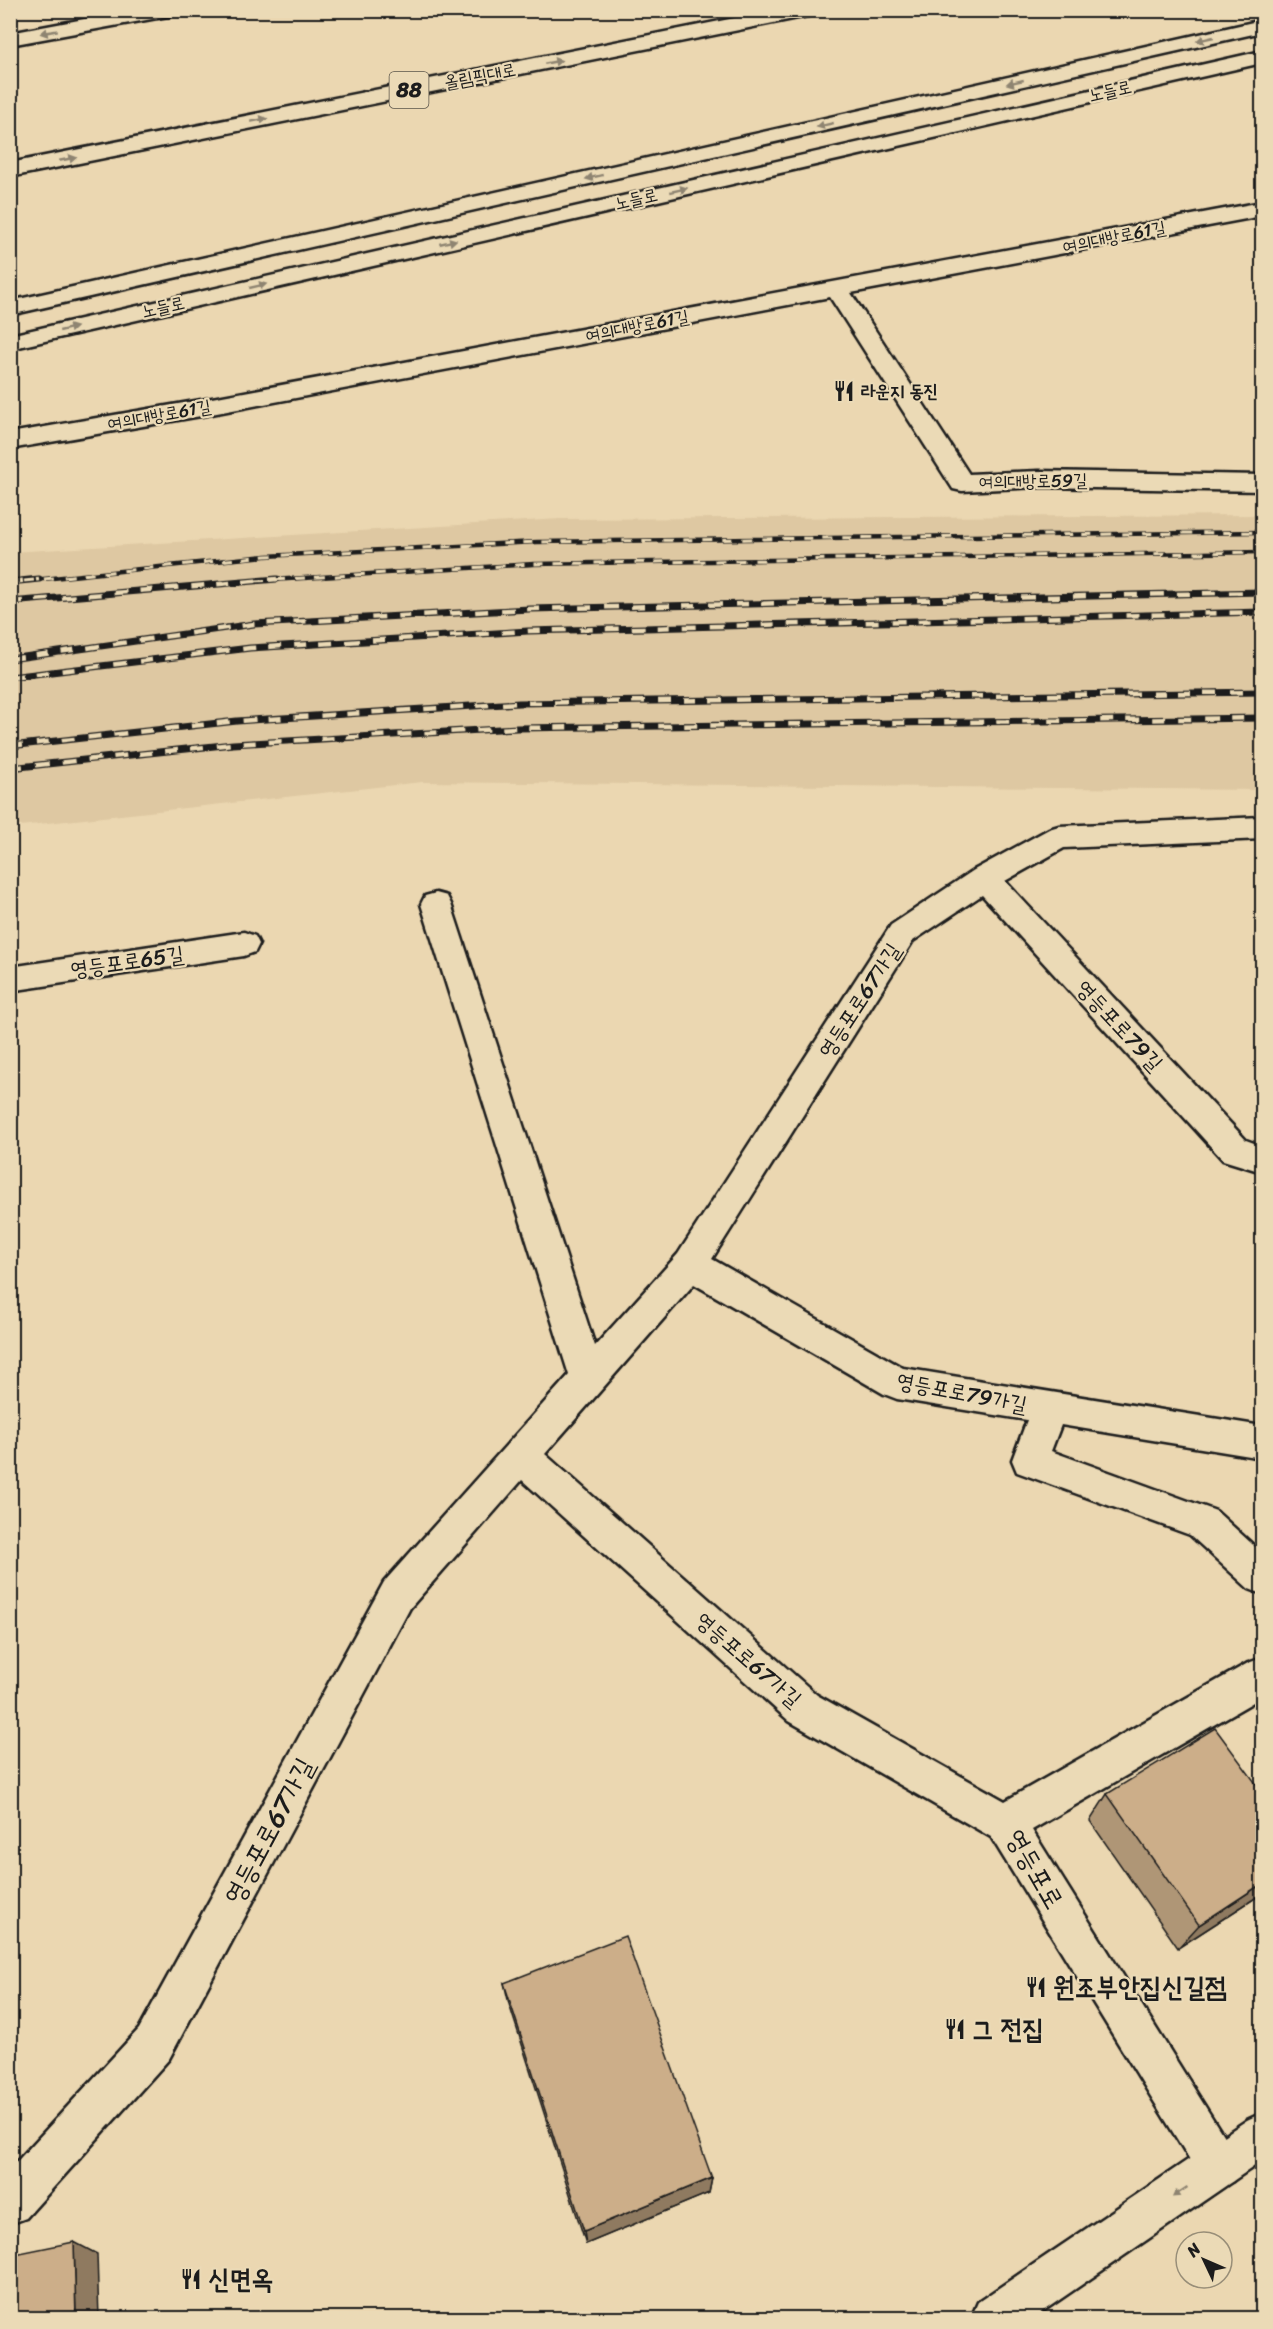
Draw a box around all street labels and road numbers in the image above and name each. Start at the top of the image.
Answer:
street label: 올림픽대로 [441,53,519,99]
street label: 노들로 [1085,71,1135,111]
road number: 88 [390,72,428,108]
street label: 노들로 [611,179,661,219]
street label: 여의대방로61길 [1059,211,1169,263]
street label: 노들로 [138,287,188,327]
street label: 여의대방로61길 [582,300,692,352]
street label: 여의대방로61길 [105,390,214,440]
street label: 여의대방로59길 [978,464,1088,498]
street label: 영등포로65길 [68,934,187,989]
street label: 영등포로67가길 [807,934,912,1066]
street label: 영등포로79길 [1066,970,1173,1081]
street label: 영등포로79가길 [893,1361,1031,1424]
street label: 영등포로67가길 [686,1602,811,1717]
street label: 영등포로67가길 [210,1748,328,1913]
street label: 영등포로 [992,1819,1078,1919]

